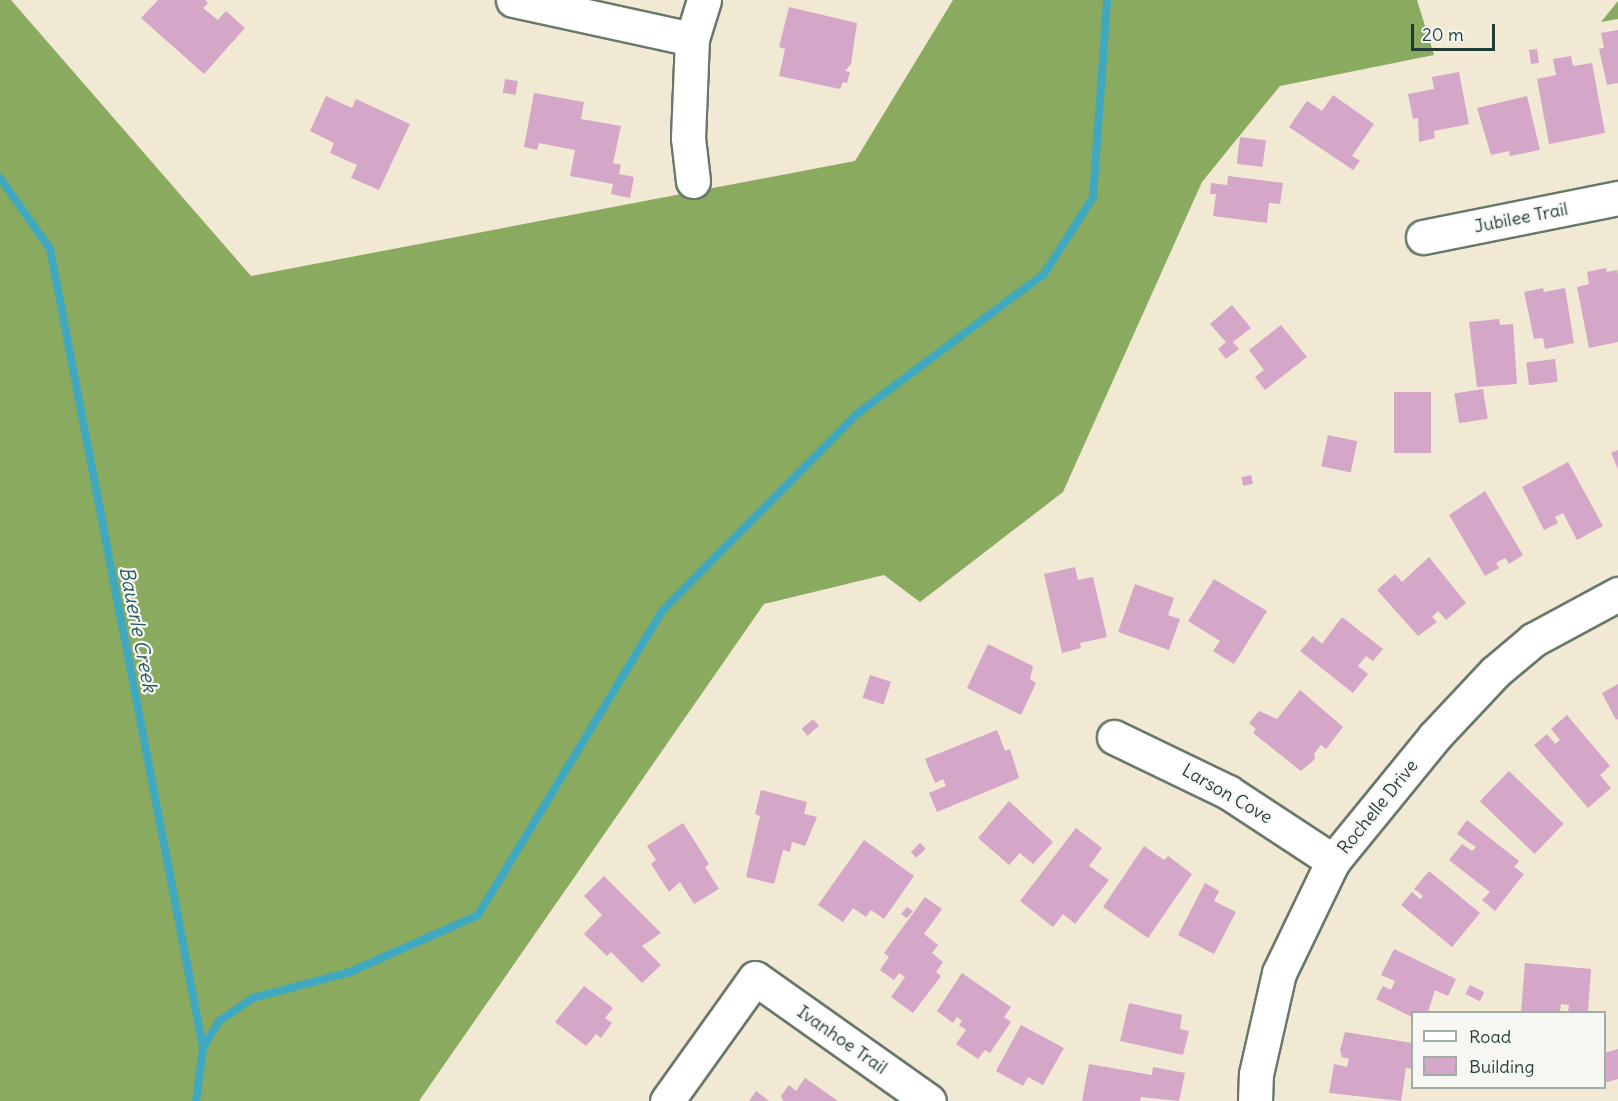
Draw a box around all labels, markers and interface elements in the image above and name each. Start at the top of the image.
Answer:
scale bar [1414,12,1498,50]
text: 20 m [1422,23,1464,46]
street label: Jubilee Trail [1472,198,1570,238]
water label: Bauerle Creek [115,564,163,694]
street label: Rochelle Drive [1333,755,1423,859]
street label: Larson Cove [1178,760,1276,828]
street label: Ivanhoe Trail [793,1001,891,1079]
legend [1411,1011,1606,1089]
text: Road [1469,1025,1511,1048]
text: Building [1469,1055,1534,1078]

